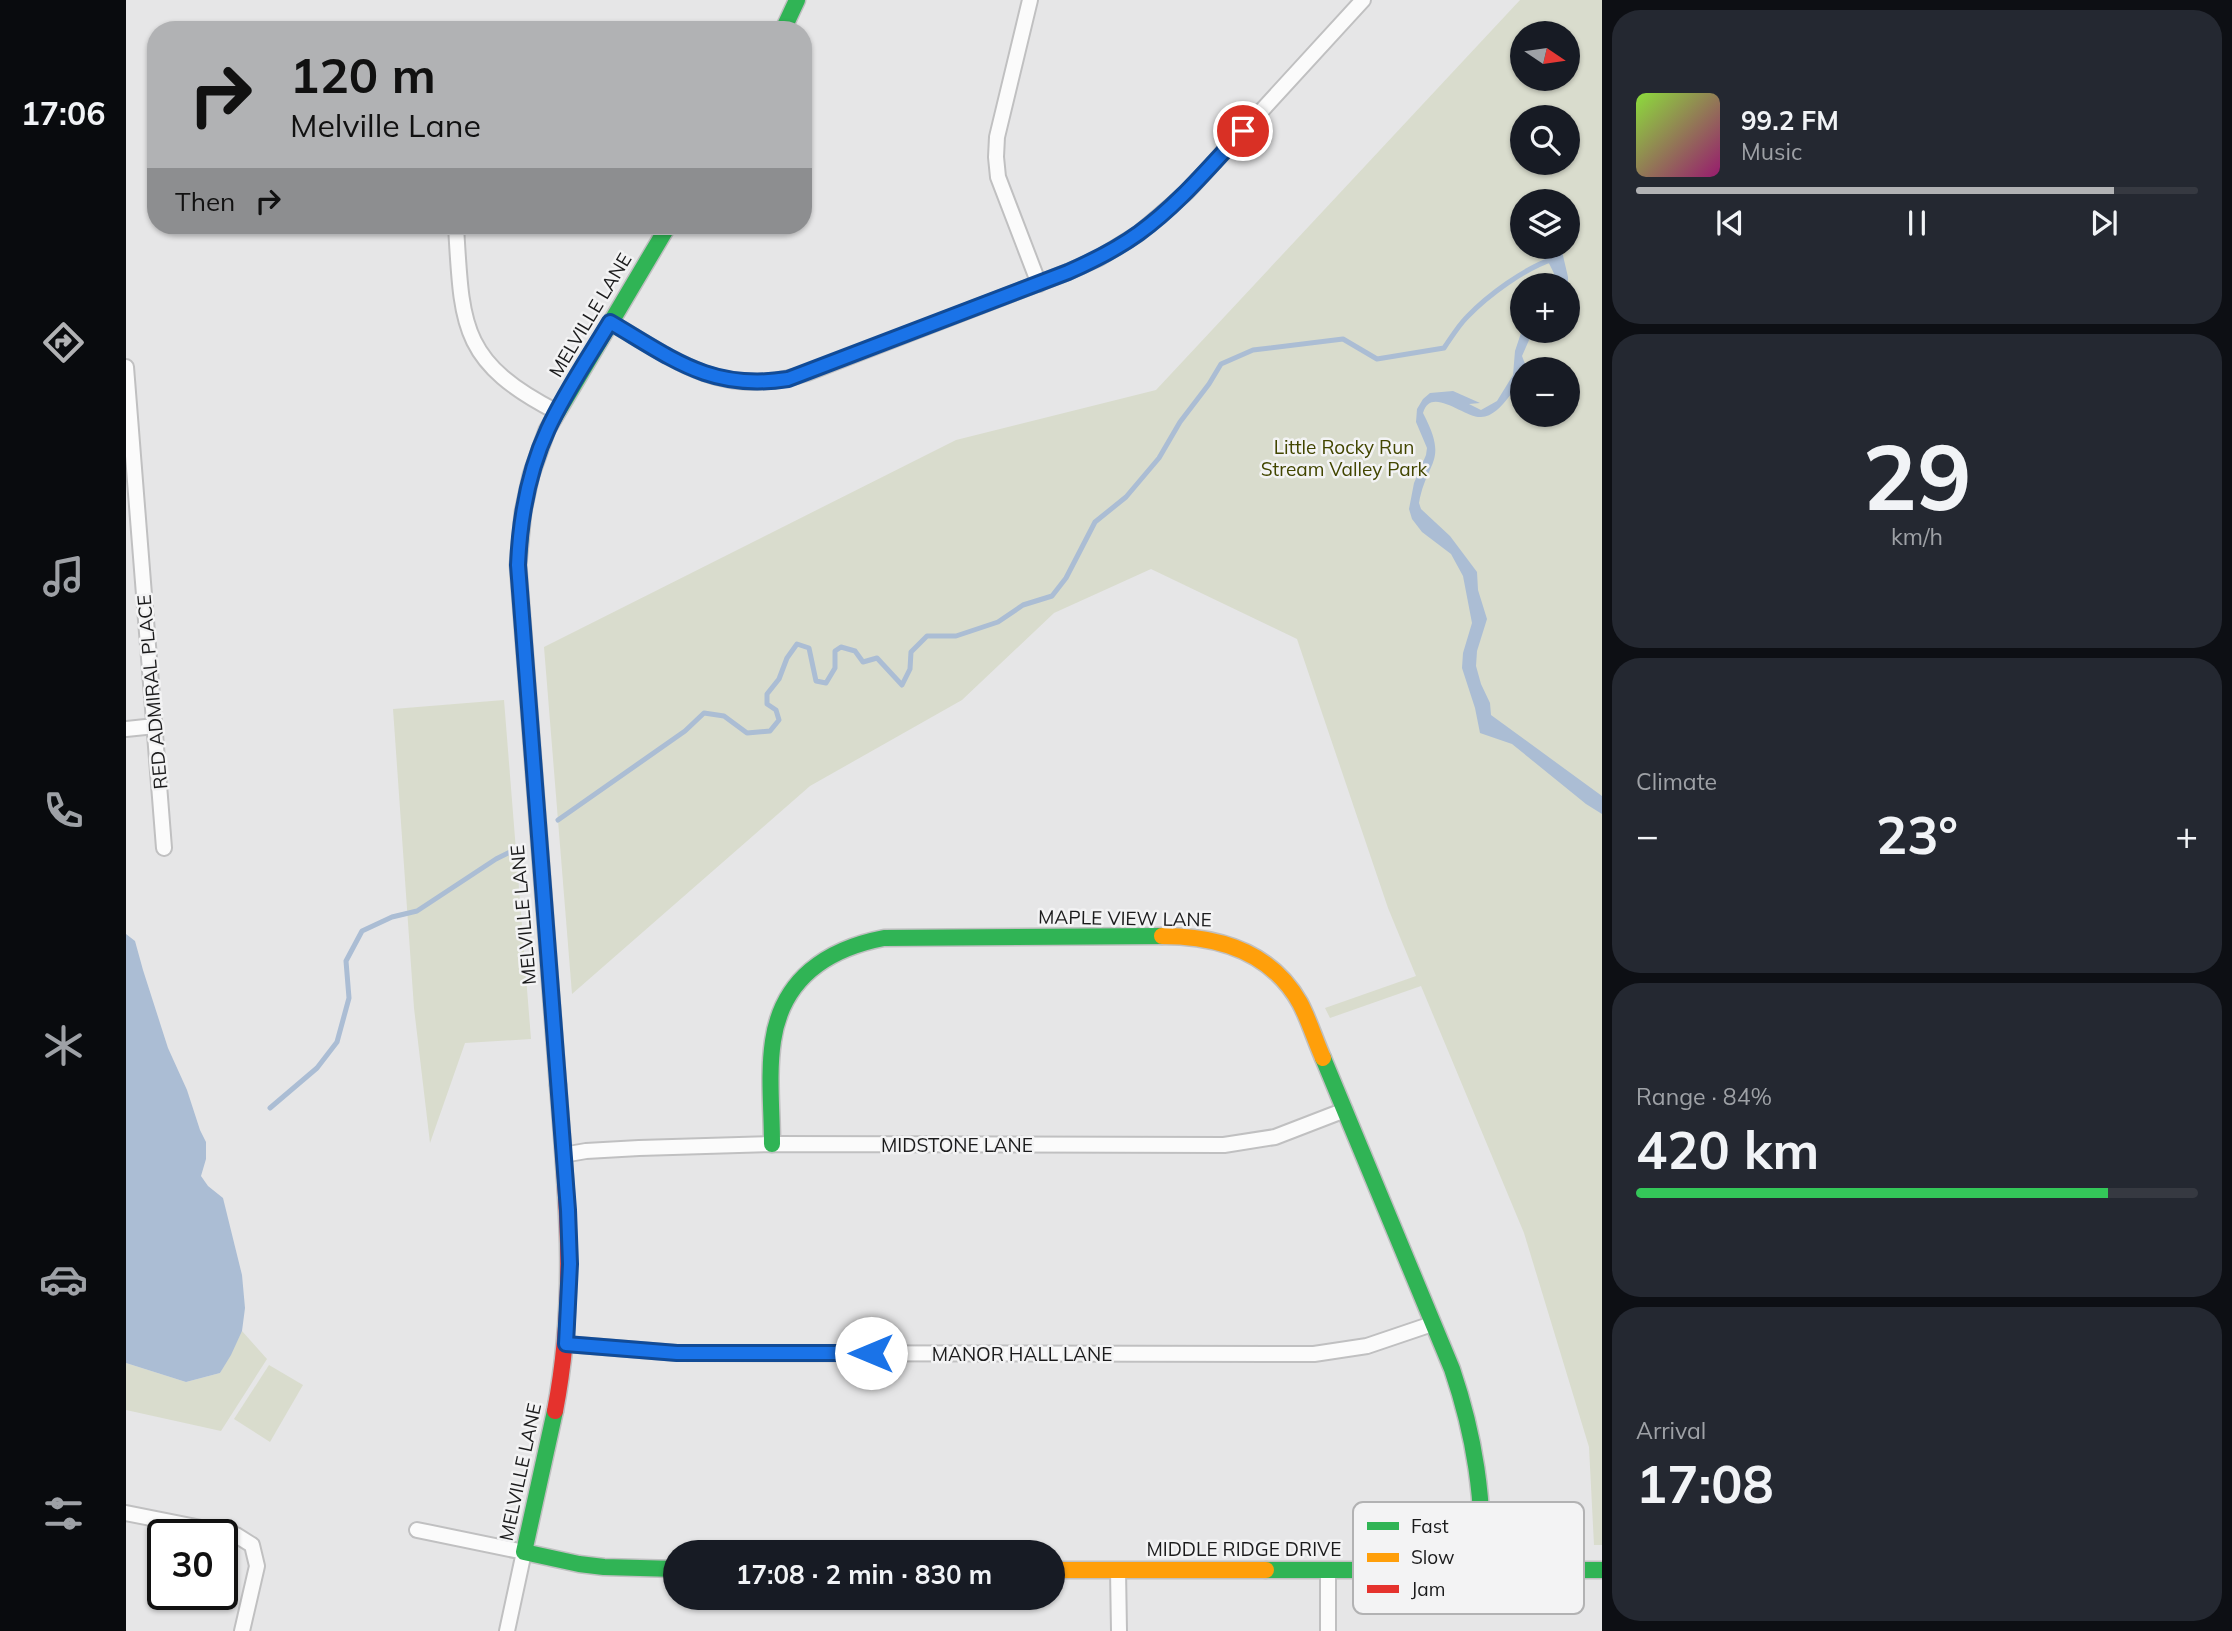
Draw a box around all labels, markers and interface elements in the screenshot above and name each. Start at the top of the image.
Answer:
north arrow [1510,21,1580,91]
map controls [1510,21,1580,427]
text: 120 m [290,44,436,105]
icon: right [175,49,266,140]
text: 17:06 [21,93,105,133]
pin [1213,101,1273,161]
text: 99.2 FM [1741,104,1839,137]
text: Melville Lane [290,105,481,145]
button: search [1510,105,1580,175]
icon: arrive [1224,112,1262,150]
text: Music [1741,137,1802,166]
icon: right [249,182,287,220]
text: Then [175,185,235,218]
button: layers [1510,189,1580,259]
icon: previous [1711,204,1749,242]
icon: pause [1898,204,1936,242]
icon: next [2085,204,2123,242]
street label: MELVILLE LANE [544,249,636,381]
button: + [1510,273,1580,343]
icon: directions [39,318,88,367]
button: − [1510,357,1580,427]
text: 29 [1862,419,1972,533]
park label: Little Rocky Run Stream Valley Park [1261,435,1427,481]
text: km/h [1891,522,1943,551]
icon: music [39,552,88,601]
street label: RED ADMIRAL PLACE [132,594,172,790]
text: Climate [1636,767,1717,796]
icon: phone [39,786,88,835]
text: 23° [1876,802,1958,867]
text: − [1636,811,1659,859]
text: + [2175,811,2198,859]
street label: MELVILLE LANE [505,844,541,986]
street label: MAPLE VIEW LANE [1038,904,1212,932]
icon: climate [39,1021,88,1070]
text: Range · 84% [1636,1082,1772,1111]
text: 420 km [1636,1117,1819,1182]
street label: MIDSTONE LANE [881,1133,1033,1157]
icon: car [39,1255,88,1304]
position arrow [834,1316,908,1390]
street label: MANOR HALL LANE [932,1342,1112,1366]
street label: MELVILLE LANE [494,1401,546,1543]
text: Arrival [1636,1416,1706,1445]
text: 17:08 [1636,1451,1774,1516]
icon: filters [39,1489,88,1538]
legend [1353,1502,1584,1614]
text: Fast [1411,1514,1449,1538]
speed limit sign: 30 [147,1519,238,1610]
street label: MIDDLE RIDGE DRIVE [1146,1537,1342,1561]
text: Slow [1411,1545,1455,1569]
text: 17:08 · 2 min · 830 m [736,1558,992,1591]
text: Jam [1411,1577,1445,1601]

